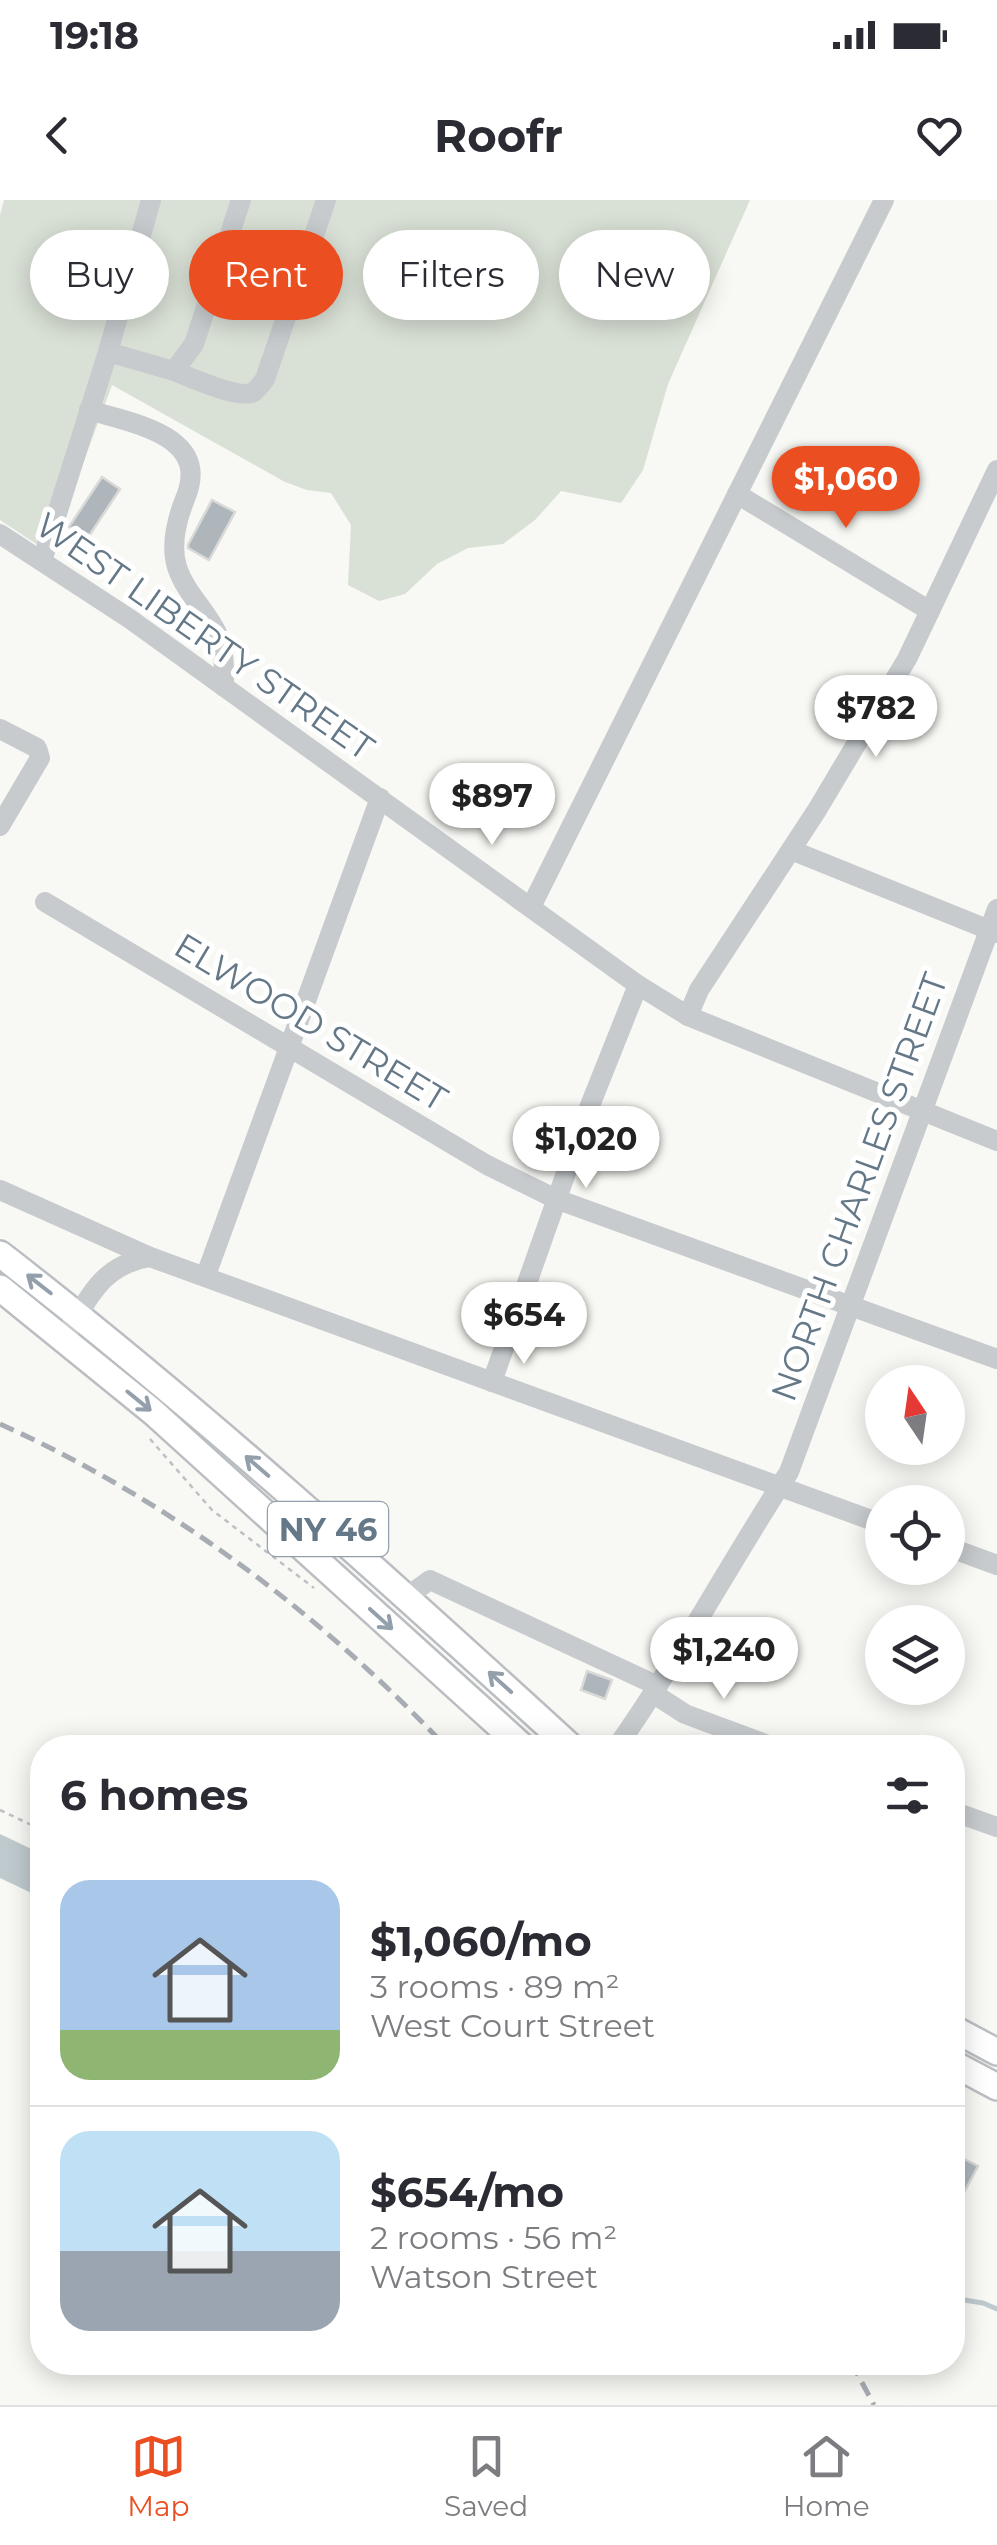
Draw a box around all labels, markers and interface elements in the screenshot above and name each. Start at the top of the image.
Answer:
text: 19:18 [50,12,139,59]
icon: back [30,108,85,163]
text: Roofr [434,108,563,163]
icon: heart [912,108,967,163]
chip: Buy [30,230,169,320]
chip: Rent [189,230,343,320]
chip: Filters [363,230,539,320]
chip: New [559,230,710,320]
pin: $1,060 [765,446,927,531]
text: $1,060 [794,459,898,498]
street label: WEST LIBERTY STREET [28,503,382,769]
pin: $782 [817,675,935,760]
text: $782 [836,688,916,727]
pin: $897 [433,763,551,848]
text: $897 [451,776,533,815]
street label: ELWOOD STREET [167,924,455,1120]
street label: NORTH CHARLES STREET [761,967,957,1407]
pin: $1,020 [505,1106,667,1191]
text: $1,020 [535,1119,637,1158]
one-way arrow [26,1274,53,1295]
pin: $654 [465,1282,583,1367]
text: $654 [483,1295,565,1334]
north arrow [865,1365,965,1465]
map controls [865,1365,965,1705]
one-way arrow [126,1390,152,1412]
one-way arrow [245,1455,270,1478]
button: locate [865,1485,965,1585]
road number: NY 46 [268,1502,388,1556]
button: layers [865,1605,965,1705]
one-way arrow [368,1607,393,1630]
pin: $1,240 [643,1617,805,1702]
text: $1,240 [672,1630,776,1669]
one-way arrow [488,1671,513,1694]
icon: filters [880,1768,935,1823]
text: 6 homes [60,1769,248,1821]
text: $1,060/mo [370,1915,592,1967]
icon: home [140,1920,260,2040]
text: 3 rooms · 89 m² [370,1967,619,2006]
text: West Court Street [370,2006,655,2045]
text: $654/mo [370,2166,564,2218]
icon: home [140,2171,260,2291]
text: 2 rooms · 56 m² [370,2218,617,2257]
text: Watson Street [370,2257,598,2296]
tab: Map [127,2429,190,2523]
tab: Saved [444,2429,528,2523]
tab: Home [783,2429,870,2523]

